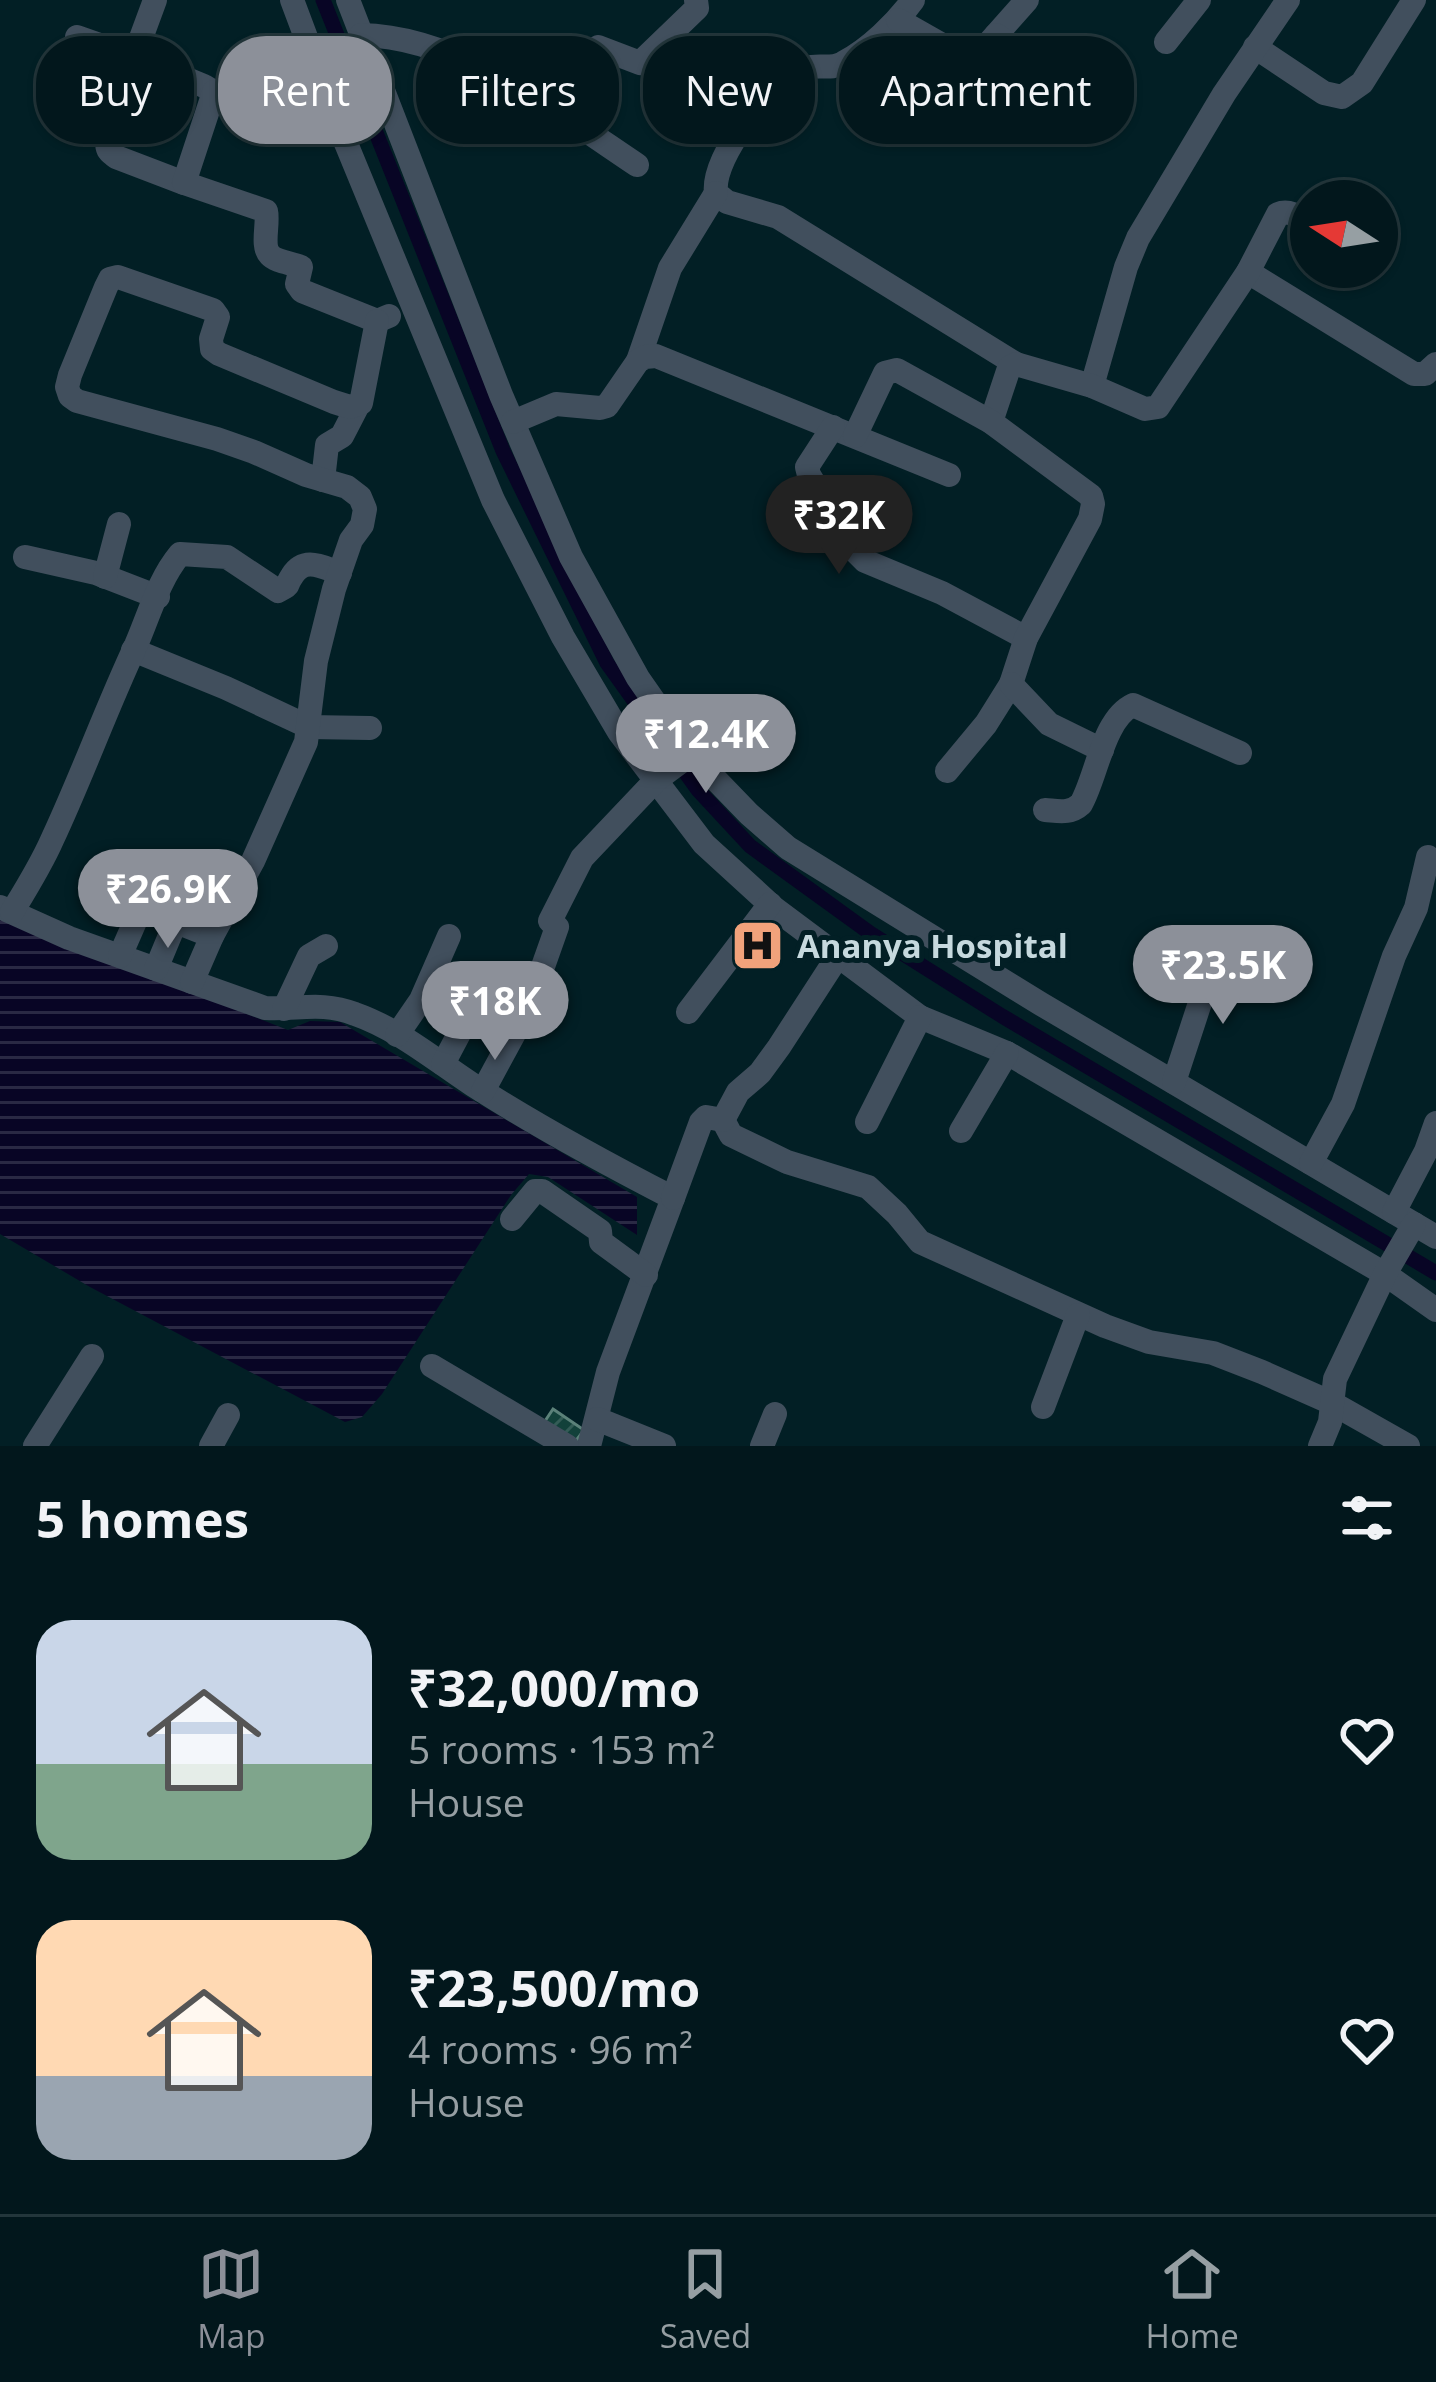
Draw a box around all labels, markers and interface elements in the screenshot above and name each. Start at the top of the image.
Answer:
chip: Buy [36,36,194,144]
chip: Rent [218,36,392,144]
chip: Filters [416,36,619,144]
chip: New [643,36,815,144]
chip: Apartment [839,36,1134,144]
north arrow [1290,180,1398,288]
map controls [1290,180,1398,288]
pin: ₹32K [768,475,910,577]
text: ₹32K [793,487,885,540]
pin: ₹12.4K [608,694,804,796]
text: ₹12.4K [643,706,769,759]
pin: ₹26.9K [70,849,266,951]
text: ₹26.9K [105,861,231,914]
hospital icon: Ananya Hospital [730,917,786,973]
place label: Ananya Hospital [797,923,1068,968]
pin: ₹23.5K [1125,925,1321,1027]
text: ₹23.5K [1160,937,1286,990]
pin: ₹18K [424,961,566,1063]
text: ₹18K [449,973,541,1026]
text: 5 homes [36,1483,249,1553]
icon: filters [1334,1485,1400,1551]
text: ₹32,000/mo [408,1652,700,1722]
icon: home [132,1668,276,1812]
icon: heart [1334,1707,1400,1773]
text: 5 rooms · 153 m² [408,1722,715,1775]
text: House [408,1775,525,1828]
text: ₹23,500/mo [408,1952,700,2022]
icon: home [132,1968,276,2112]
icon: heart [1334,2007,1400,2073]
text: 4 rooms · 96 m² [408,2022,693,2075]
text: House [408,2075,525,2128]
tab: Map [197,2241,265,2358]
tab: Saved [660,2241,751,2358]
tab: Home [1146,2241,1239,2358]

